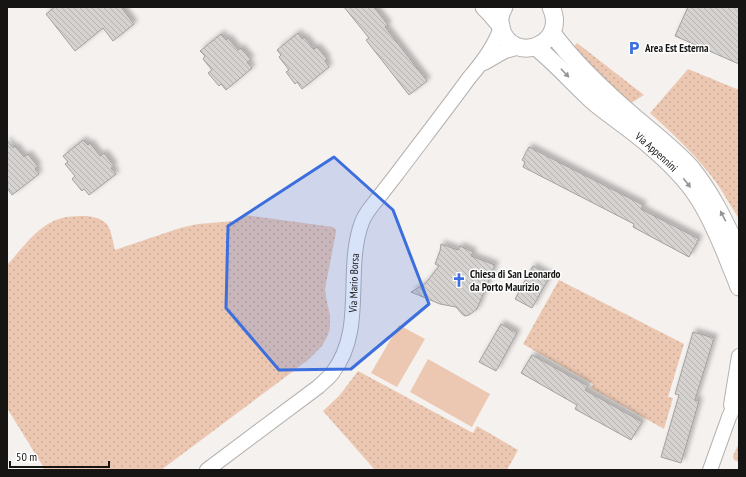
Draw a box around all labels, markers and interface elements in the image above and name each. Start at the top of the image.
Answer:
parking icon: Area Est Esterna [626,40,642,56]
place label: Area Est Esterna [644,41,709,55]
one-way arrow [560,68,570,78]
street label: Via Appennini [632,129,681,175]
one-way arrow [683,178,691,188]
one-way arrow [719,211,726,222]
street label: Via Mario Borsa [345,253,362,314]
place label: Chiesa di San Leonardo da Porto Maurizio [470,267,561,294]
church icon: Chiesa di San Leonardo da Porto Maurizio [451,272,467,288]
scale bar [10,443,109,469]
text: 50 m [16,449,37,464]

